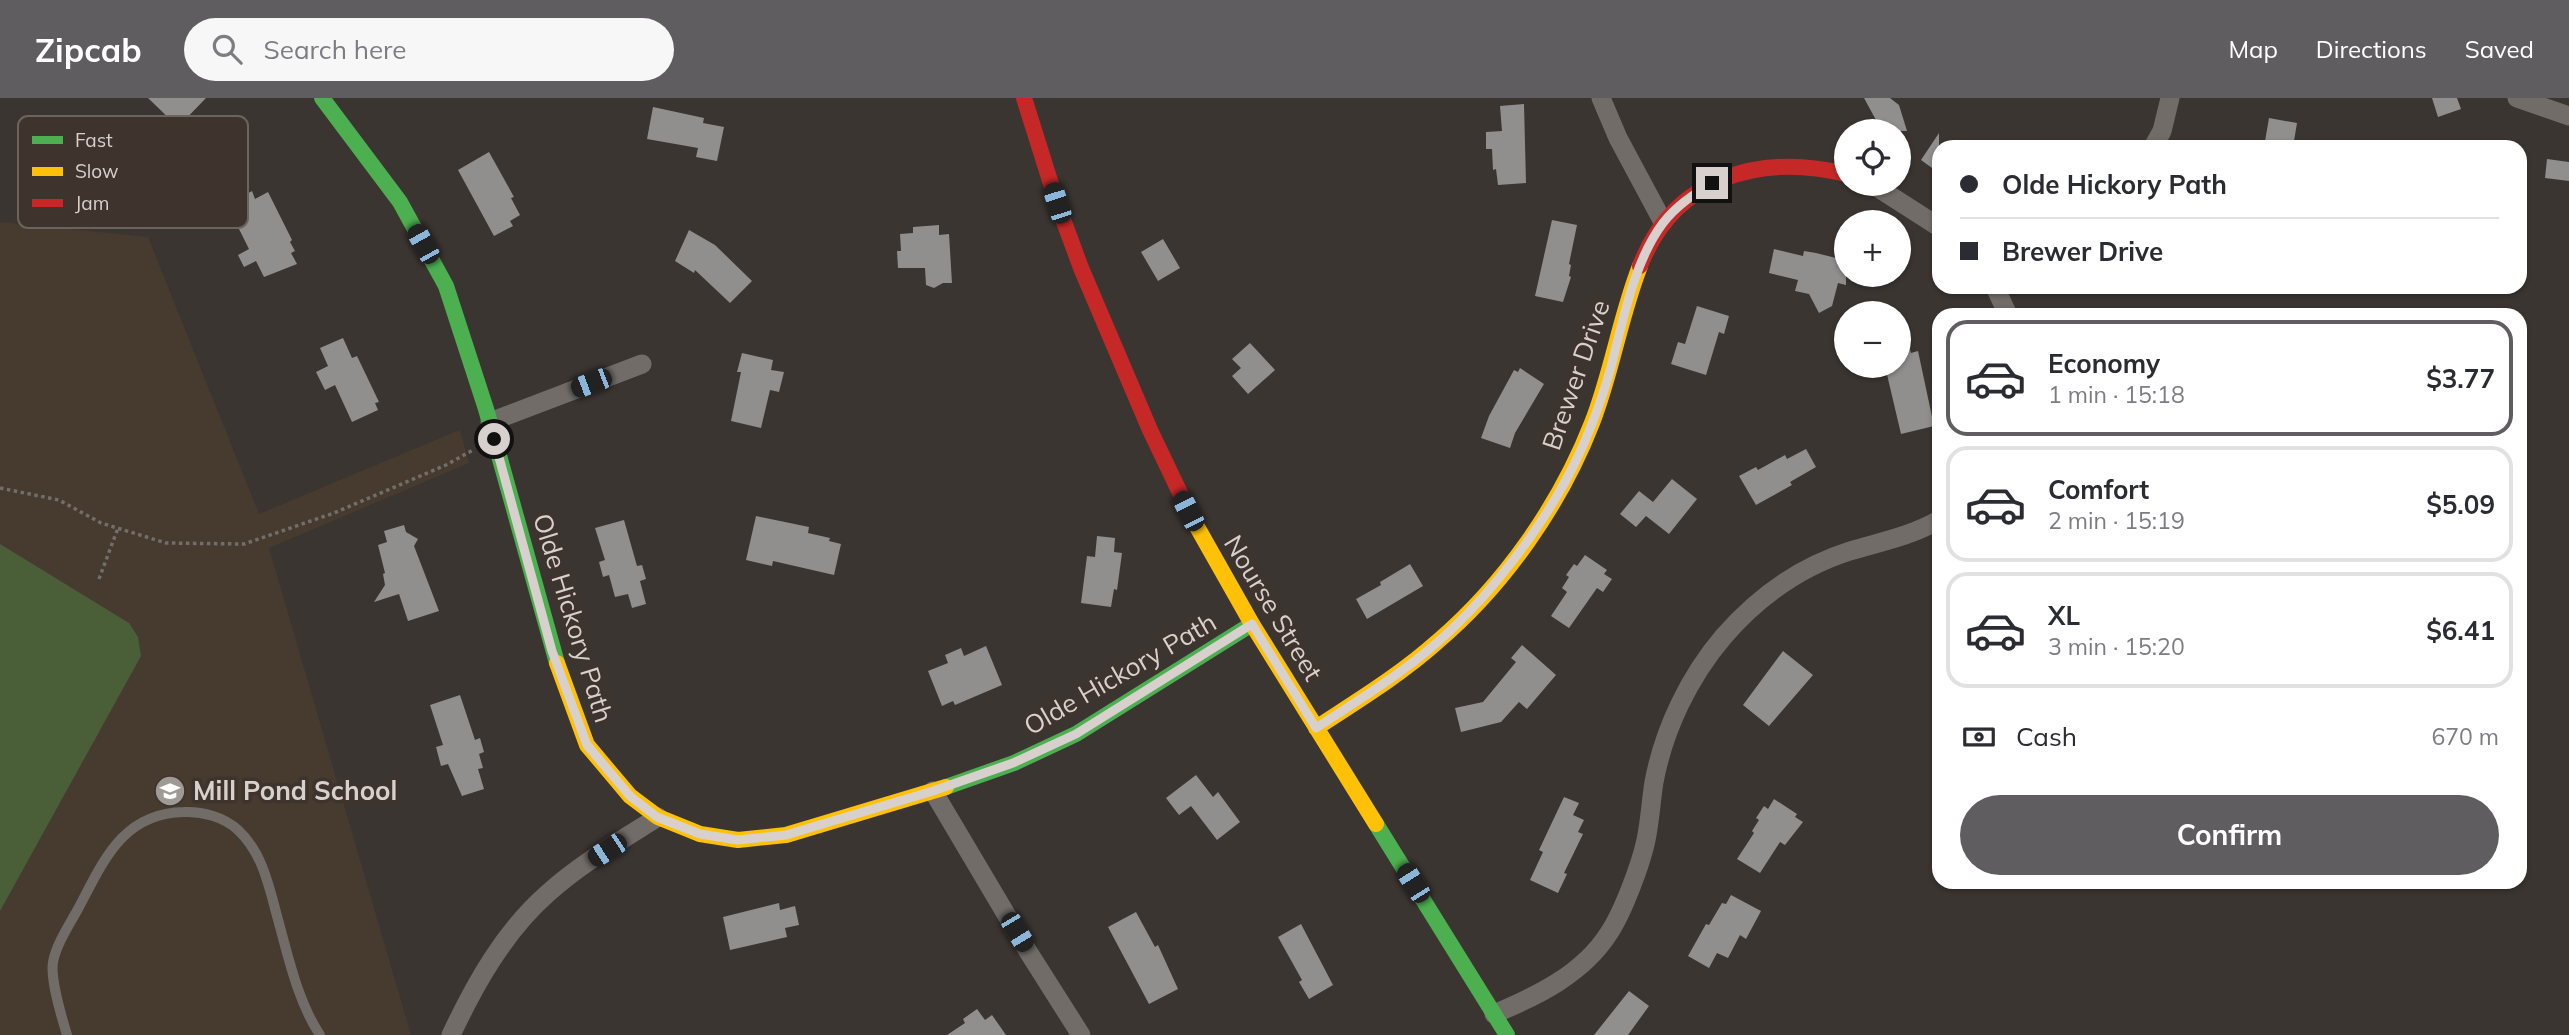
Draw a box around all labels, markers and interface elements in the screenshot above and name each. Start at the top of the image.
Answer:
search box [184,18,674,81]
text: Zipcab [35,29,142,70]
icon: search [208,30,246,68]
text: Search here [264,33,407,66]
text: Map [2228,34,2278,64]
text: Directions [2316,34,2427,64]
text: Saved [2465,34,2534,64]
legend [18,116,248,228]
map controls [1834,119,1911,378]
button: locate [1834,119,1911,196]
text: Fast [75,128,113,152]
text: Slow [75,159,119,183]
route end [1696,167,1728,199]
text: Olde Hickory Path [2002,168,2227,201]
car [1041,180,1074,226]
text: Jam [75,191,109,215]
button: + [1834,210,1911,287]
car [404,221,443,267]
text: Brewer Drive [2002,235,2163,268]
street label: Brewer Drive [1534,295,1617,454]
button: − [1834,301,1911,378]
icon: car [1964,347,2027,410]
text: Economy [2048,347,2160,380]
text: $3.77 [2426,362,2495,395]
car [568,366,615,400]
text: 1 min · 15:18 [2048,380,2185,409]
route start [478,423,510,455]
icon: car [1964,473,2027,536]
text: Comfort [2048,473,2149,506]
car [1170,488,1207,534]
text: $5.09 [2426,488,2495,521]
text: 2 min · 15:19 [2048,506,2185,535]
street label: Olde Hickory Path [526,509,621,726]
street label: Nourse Street [1217,529,1330,687]
icon: car [1964,599,2027,662]
text: XL [2048,599,2080,632]
street label: Olde Hickory Path [1018,605,1222,742]
text: $6.41 [2426,614,2495,647]
text: 3 min · 15:20 [2048,632,2185,661]
icon: cash [1960,718,1998,756]
text: Cash [2016,720,2077,753]
text: 670 m [2431,722,2499,751]
school or university icon: Mill Pond School [153,774,187,808]
place label: Mill Pond School [193,774,397,807]
button: Confirm [1960,795,2499,875]
car [584,830,631,870]
car [1393,860,1434,906]
car [998,909,1037,955]

